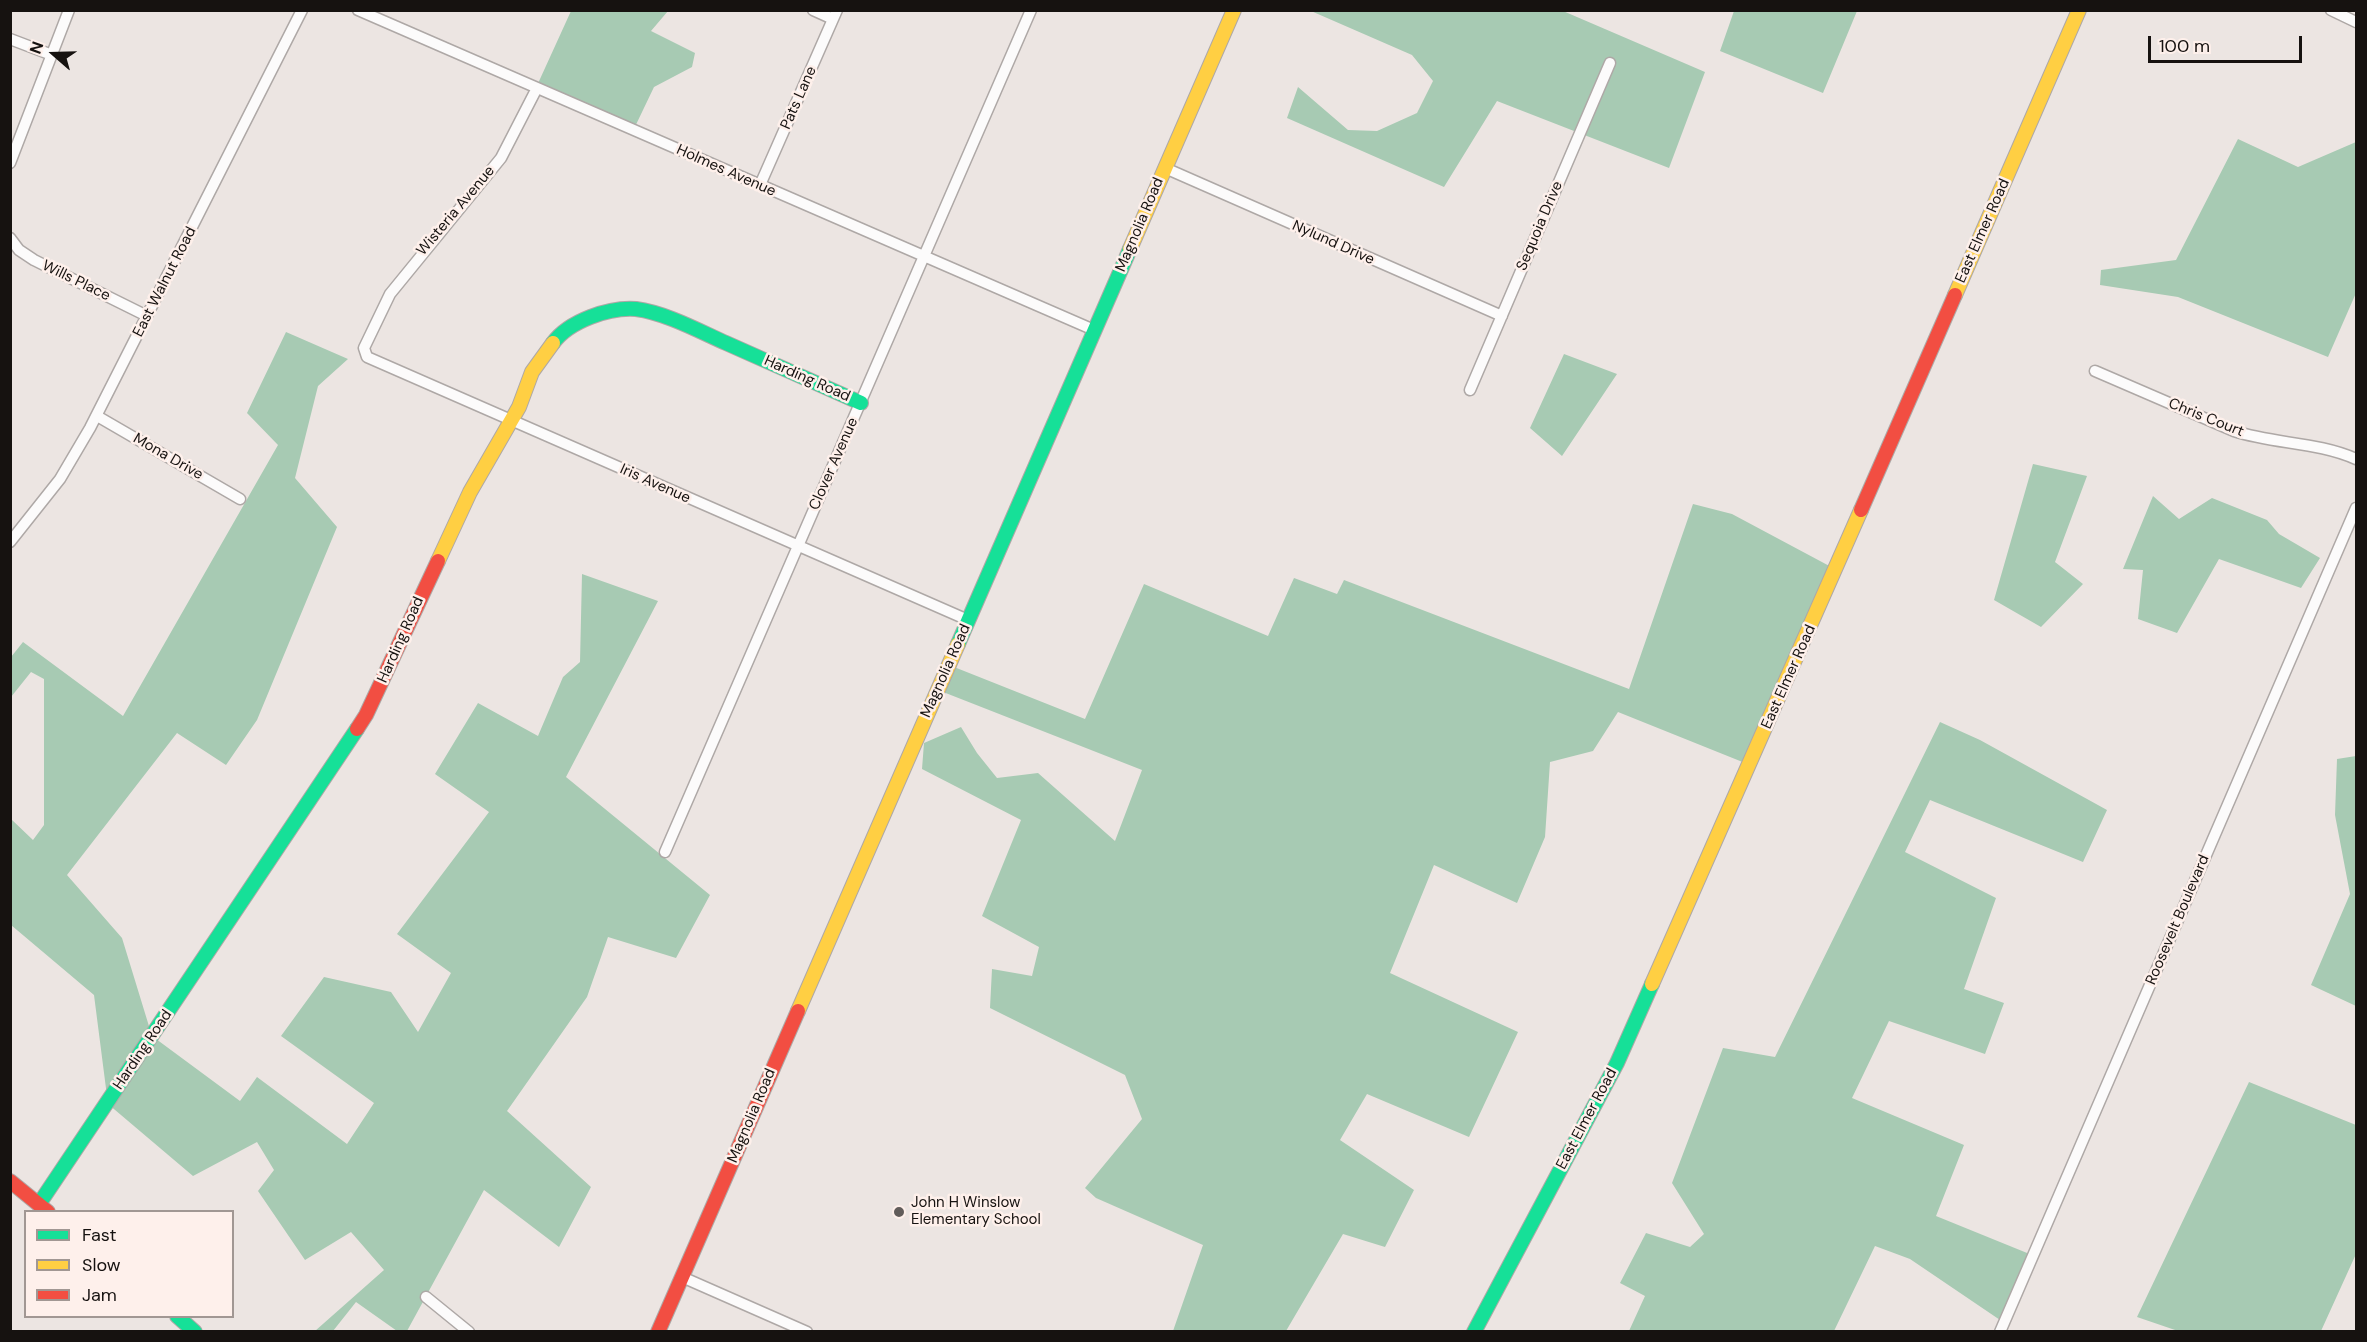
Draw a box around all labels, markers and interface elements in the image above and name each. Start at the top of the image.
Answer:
north arrow [24,24,84,84]
scale bar [2151,24,2306,62]
text: 100 m [2159,34,2210,58]
text: N [25,39,48,57]
street label: Pats Lane [777,64,821,132]
street label: Holmes Avenue [674,141,778,201]
street label: Wisteria Avenue [413,162,499,260]
street label: Magnolia Road [1112,175,1168,275]
street label: East Elmer Road [1952,176,2014,286]
street label: Sequoia Drive [1513,179,1567,273]
street label: Nylund Drive [1289,217,1377,269]
street label: East Walnut Road [130,224,200,340]
street label: Wills Place [39,257,113,305]
street label: Harding Road [761,352,853,406]
street label: Chris Court [2166,395,2246,441]
street label: Clover Avenue [806,415,862,513]
street label: Mona Drive [130,430,206,484]
street label: Iris Avenue [617,460,693,508]
street label: Harding Road [374,594,428,686]
street label: Magnolia Road [917,621,975,721]
street label: East Elmer Road [1758,622,1820,732]
street label: Roosevelt Boulevard [2142,852,2214,988]
street label: Harding Road [110,1007,176,1093]
street label: East Elmer Road [1553,1065,1621,1173]
street label: Magnolia Road [724,1066,780,1166]
place label: John H Winslow Elementary School [911,1194,1041,1229]
marker: John H Winslow Elementary School [892,1205,906,1219]
legend [24,1210,234,1318]
text: Fast [82,1223,117,1247]
text: Slow [82,1253,121,1277]
text: Jam [82,1283,117,1307]

